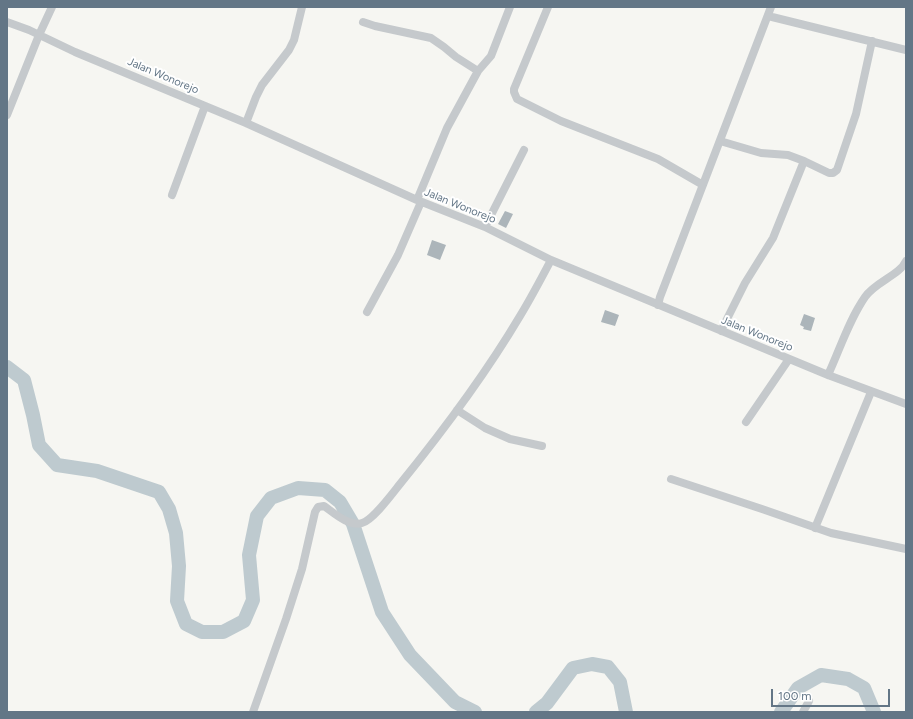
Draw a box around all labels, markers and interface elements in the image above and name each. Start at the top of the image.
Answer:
street label: Jalan Wonorejo [125,55,201,97]
street label: Jalan Wonorejo [422,186,498,226]
street label: Jalan Wonorejo [719,314,795,354]
scale bar [773,681,892,707]
text: 100 m [778,689,812,703]

